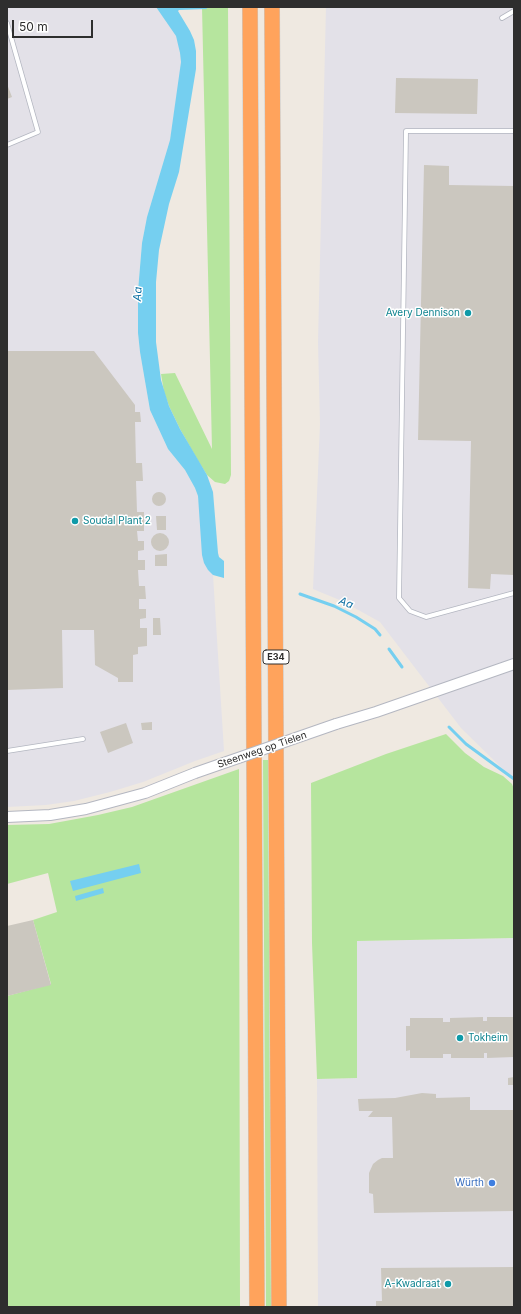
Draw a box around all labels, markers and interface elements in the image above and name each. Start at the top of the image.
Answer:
scale bar [14,12,95,38]
text: 50 m [19,19,48,34]
water label: Aa [131,286,145,302]
place label: Avery Dennison [386,307,460,319]
marker: Avery Dennison [463,308,473,318]
place label: Soudal Plant 2 [83,515,151,527]
marker: Soudal Plant 2 [70,516,80,526]
water label: Aa [337,594,355,612]
road number: E34 [263,650,289,664]
street label: Steenweg op Tielen [216,729,308,771]
place label: Tokheim [468,1032,508,1044]
marker: Tokheim [455,1033,465,1043]
place label: Würth [455,1177,484,1189]
marker: Würth [487,1178,497,1188]
place label: A-Kwadraat [385,1278,440,1290]
marker: A-Kwadraat [443,1279,453,1289]

